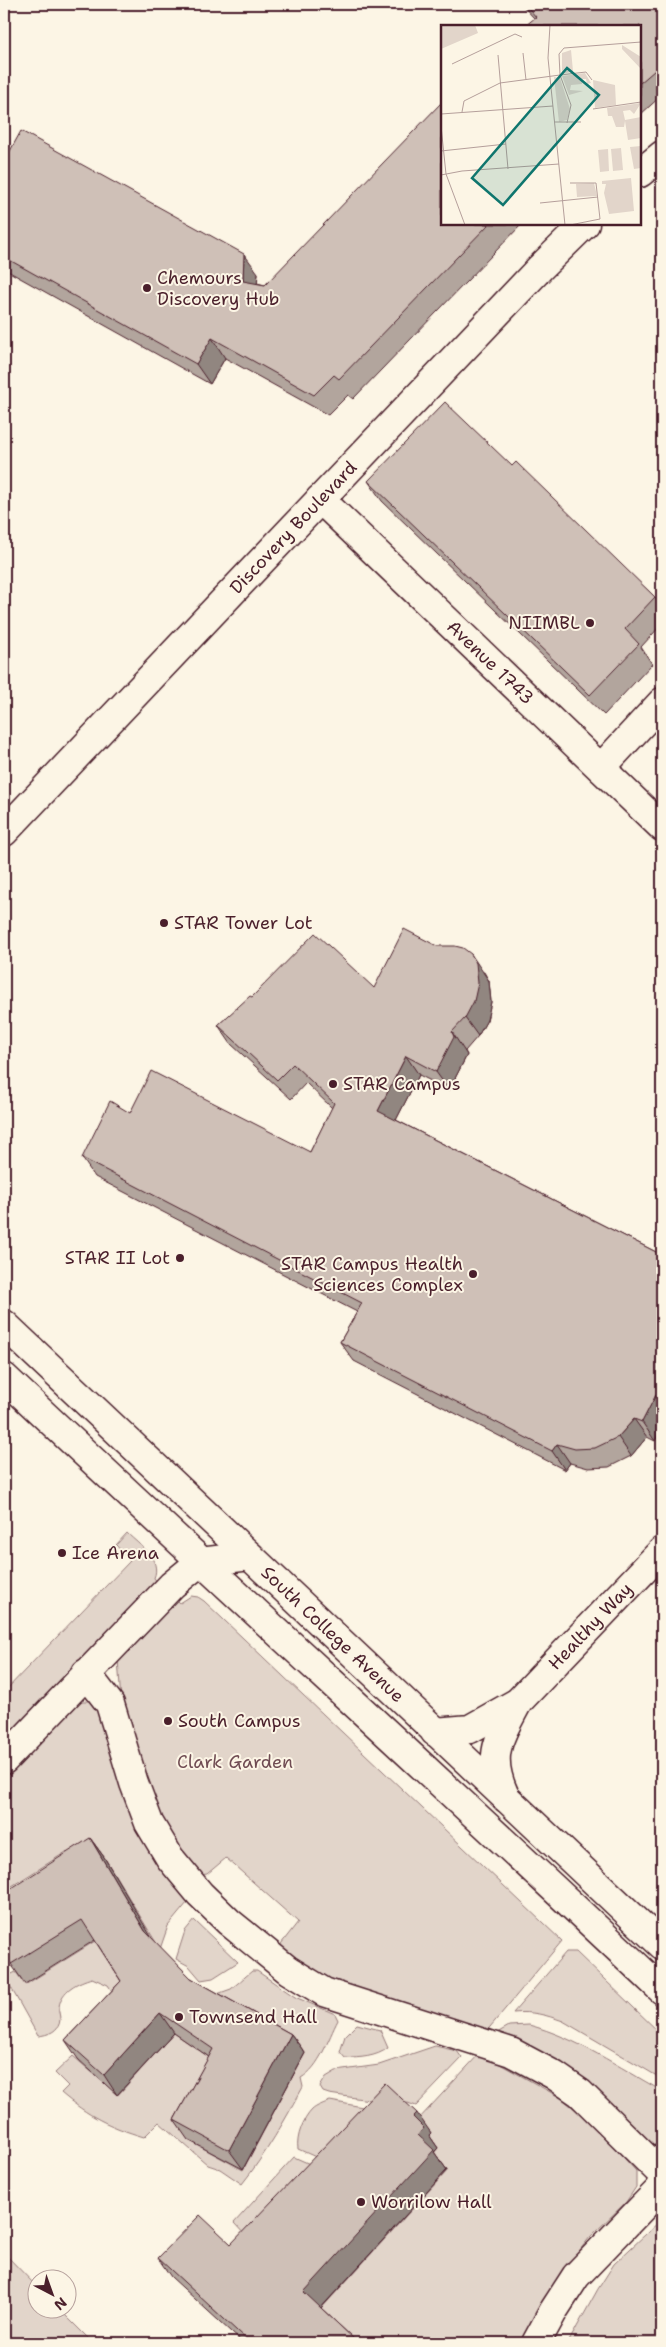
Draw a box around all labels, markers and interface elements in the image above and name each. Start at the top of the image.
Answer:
inset map [441,25,641,225]
place label: Chemours Discovery Hub [157,266,279,311]
marker: Chemours Discovery Hub [141,282,153,294]
street label: Discovery Boulevard [224,456,362,599]
place label: NIIMBL [508,611,580,635]
street label: Avenue 1743 [442,615,539,710]
marker: NIIMBL [584,617,596,629]
place label: STAR Tower Lot [174,911,313,935]
marker: STAR Tower Lot [158,917,170,929]
place label: STAR Campus [343,1072,461,1096]
marker: STAR Campus [327,1078,339,1090]
place label: STAR II Lot [65,1246,170,1270]
marker: STAR II Lot [174,1252,186,1264]
place label: STAR Campus Health Sciences Complex [281,1252,463,1297]
marker: STAR Campus Health Sciences Complex [467,1268,479,1280]
place label: Ice Arena [72,1541,159,1565]
marker: Ice Arena [56,1547,68,1559]
street label: South College Avenue [256,1561,410,1708]
street label: Healthy Way [543,1577,638,1675]
place label: South Campus [178,1709,301,1733]
marker: South Campus [162,1715,174,1727]
park label: Clark Garden [177,1750,293,1774]
place label: Townsend Hall [189,2005,318,2029]
marker: Townsend Hall [173,2011,185,2023]
place label: Worrilow Hall [371,2190,492,2214]
marker: Worrilow Hall [355,2196,367,2208]
north arrow [28,2270,78,2320]
text: N [50,2293,71,2314]

